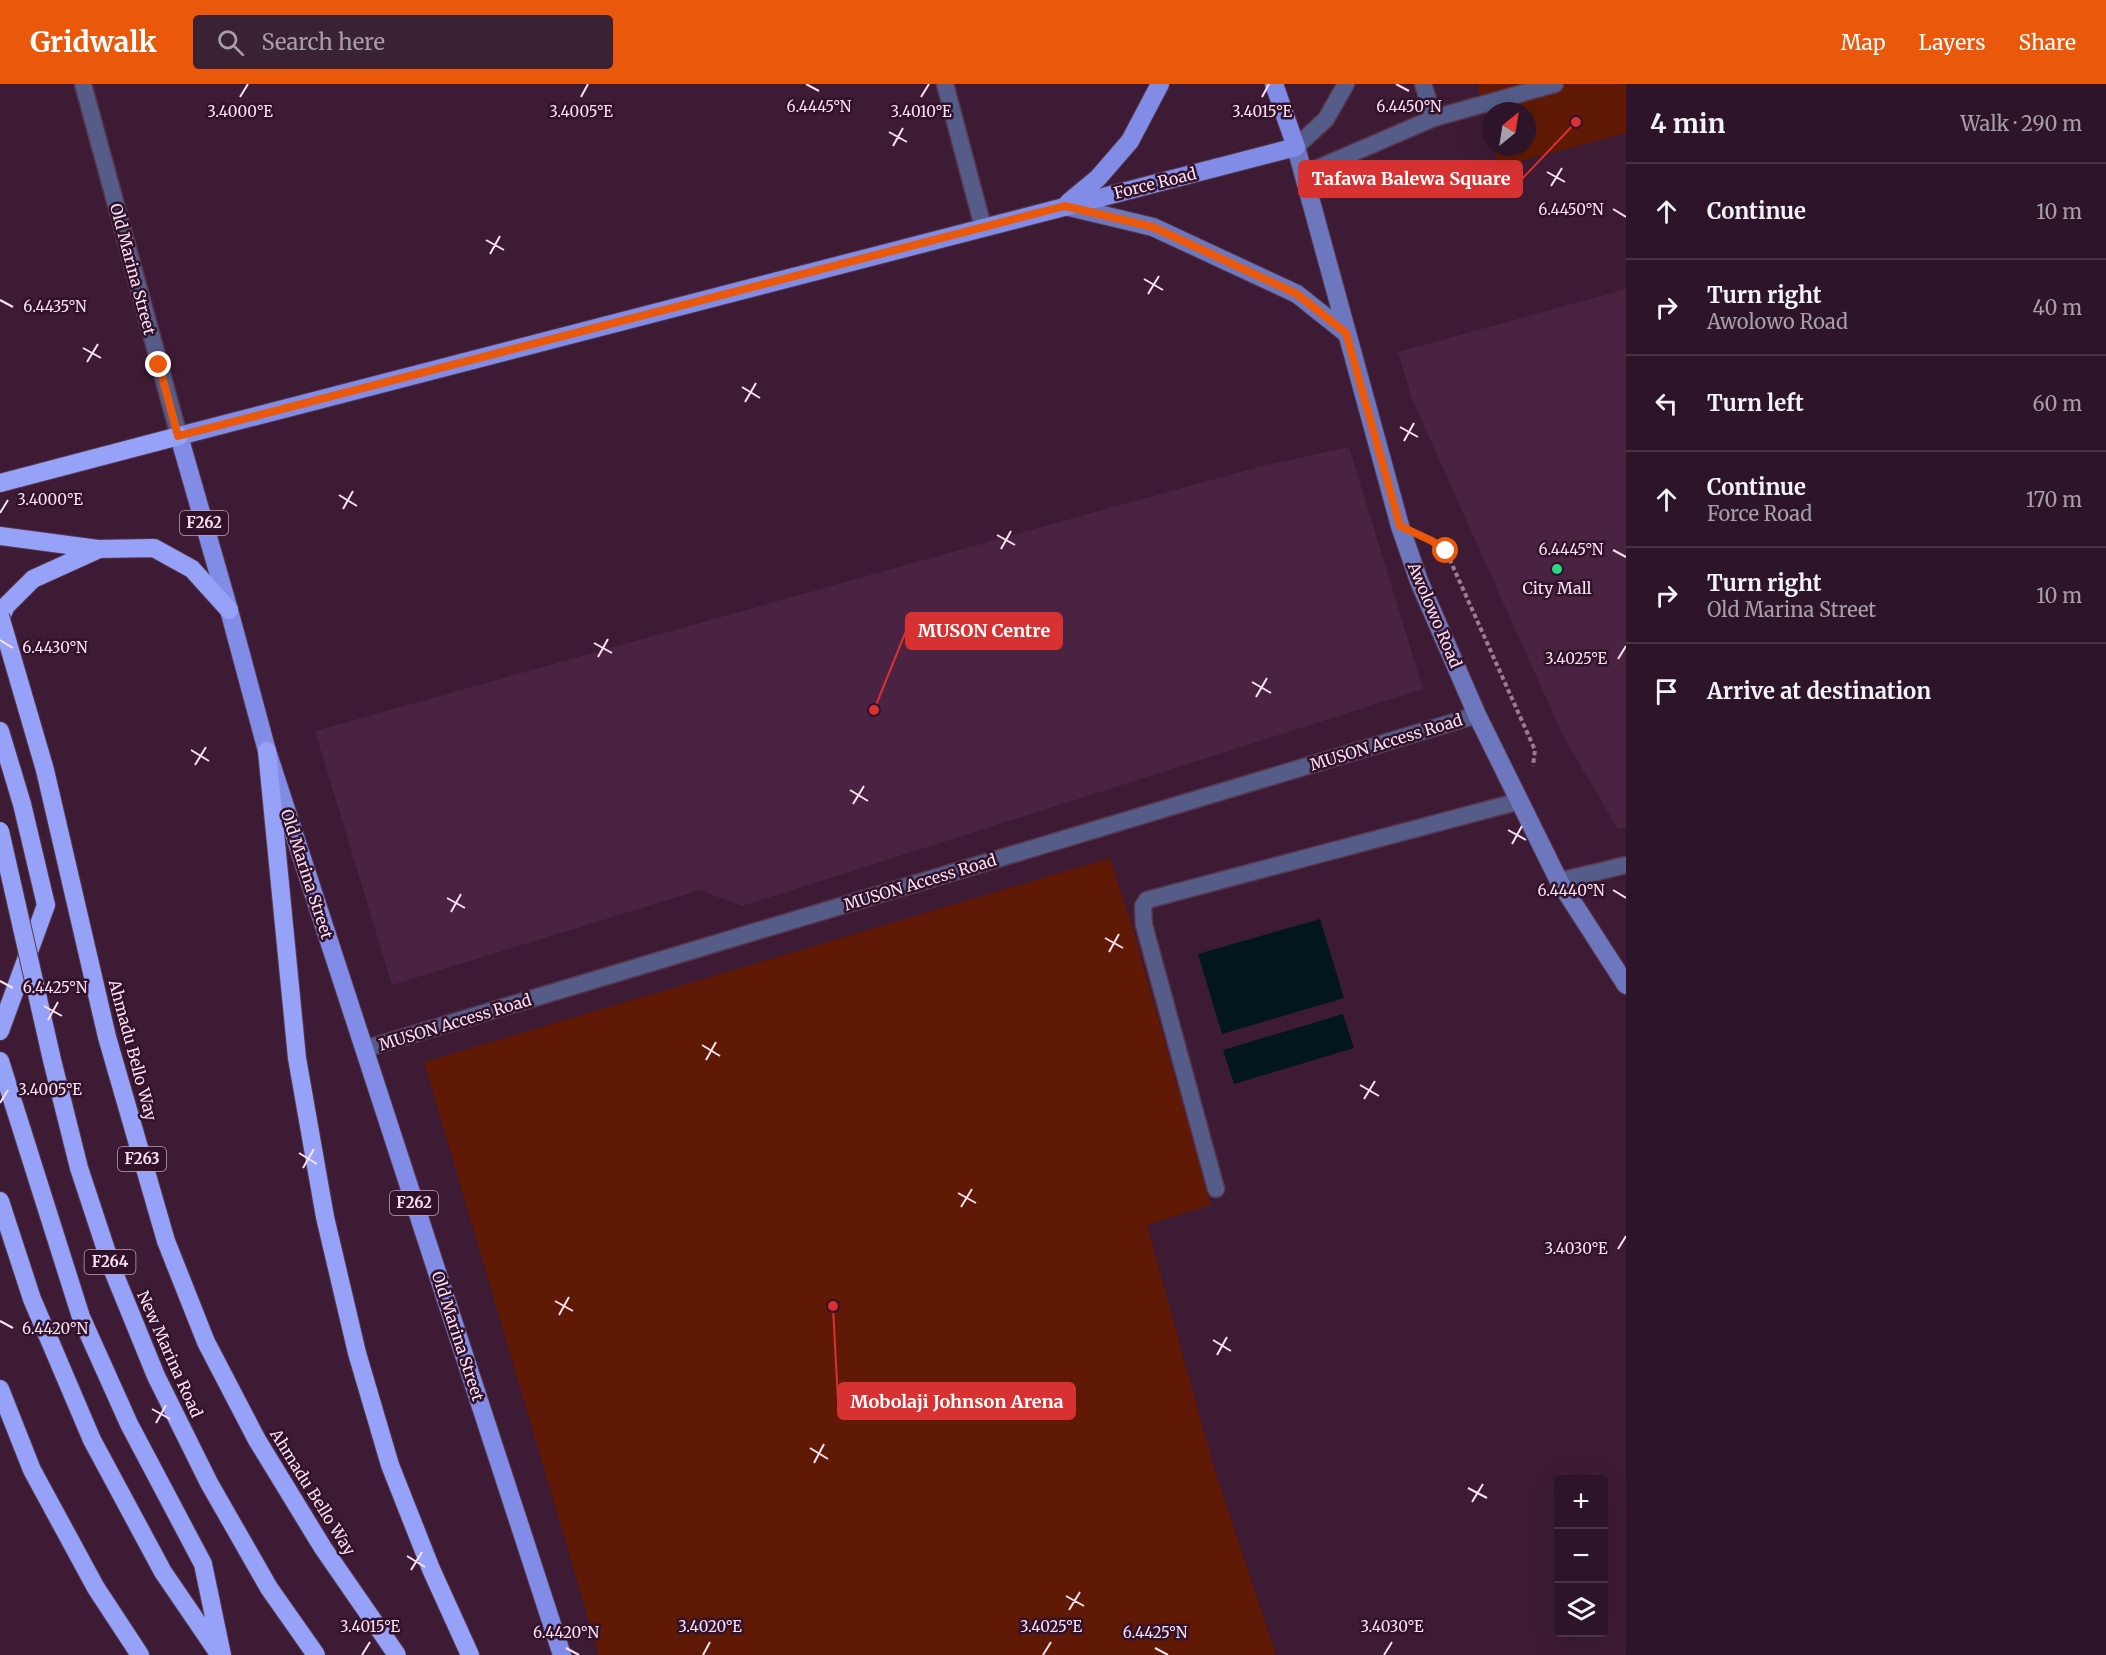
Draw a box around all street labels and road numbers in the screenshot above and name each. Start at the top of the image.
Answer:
street label: Force Road [1112,163,1199,203]
street label: Old Marina Street [106,201,160,338]
road number: F262 [180,511,228,535]
street label: Awolowo Road [1403,558,1466,671]
street label: MUSON Access Road [1307,709,1465,775]
street label: Old Marina Street [277,807,338,942]
street label: MUSON Access Road [841,849,999,915]
street label: Ahmadu Bello Way [104,976,162,1123]
street label: MUSON Access Road [376,989,534,1055]
road number: F263 [118,1147,166,1171]
road number: F262 [390,1191,438,1215]
road number: F264 [84,1250,136,1274]
street label: Old Marina Street [428,1269,489,1404]
street label: New Marina Road [133,1287,207,1421]
street label: Ahmadu Bello Way [266,1424,360,1559]

